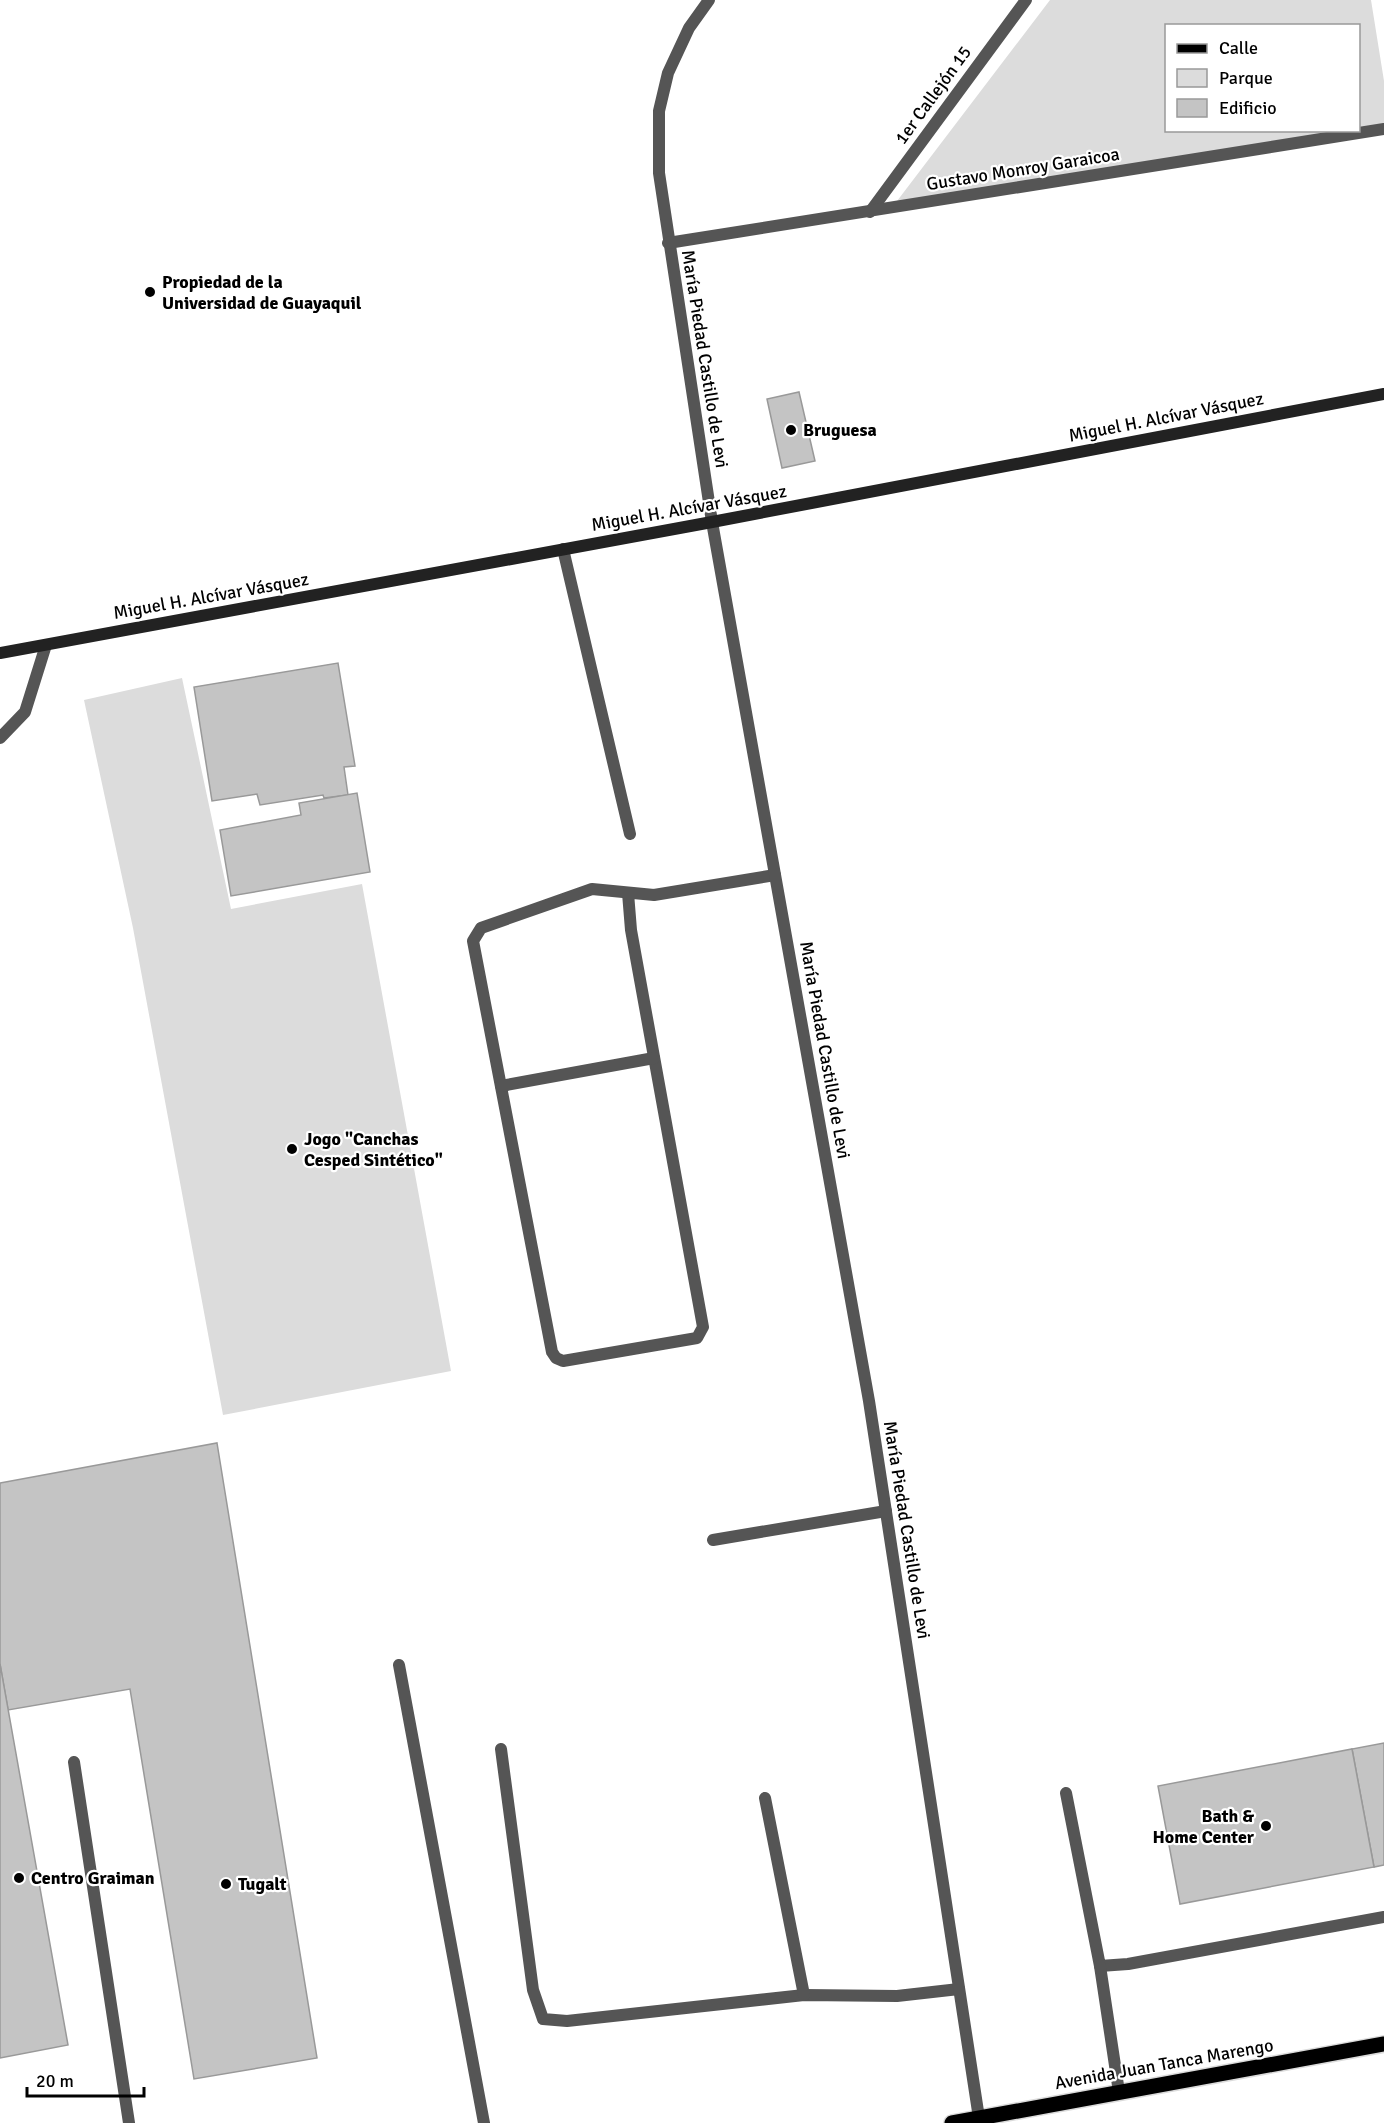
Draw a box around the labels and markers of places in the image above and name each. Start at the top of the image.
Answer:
place label: Propiedad de la Universidad de Guayaquil [162,271,362,314]
marker: Propiedad de la Universidad de Guayaquil [143,285,157,299]
place label: Bruguesa [803,419,877,441]
marker: Bruguesa [784,423,798,437]
place label: Jogo "Canchas Cesped Sintético" [304,1128,443,1171]
marker: Jogo "Canchas Cesped Sintético" [285,1142,299,1156]
place label: Bath & Home Center [1152,1805,1255,1848]
marker: Bath & Home Center [1259,1819,1273,1833]
place label: Centro Graiman [31,1867,155,1889]
marker: Centro Graiman [12,1871,26,1885]
place label: Tugalt [238,1873,287,1895]
marker: Tugalt [219,1877,233,1891]

